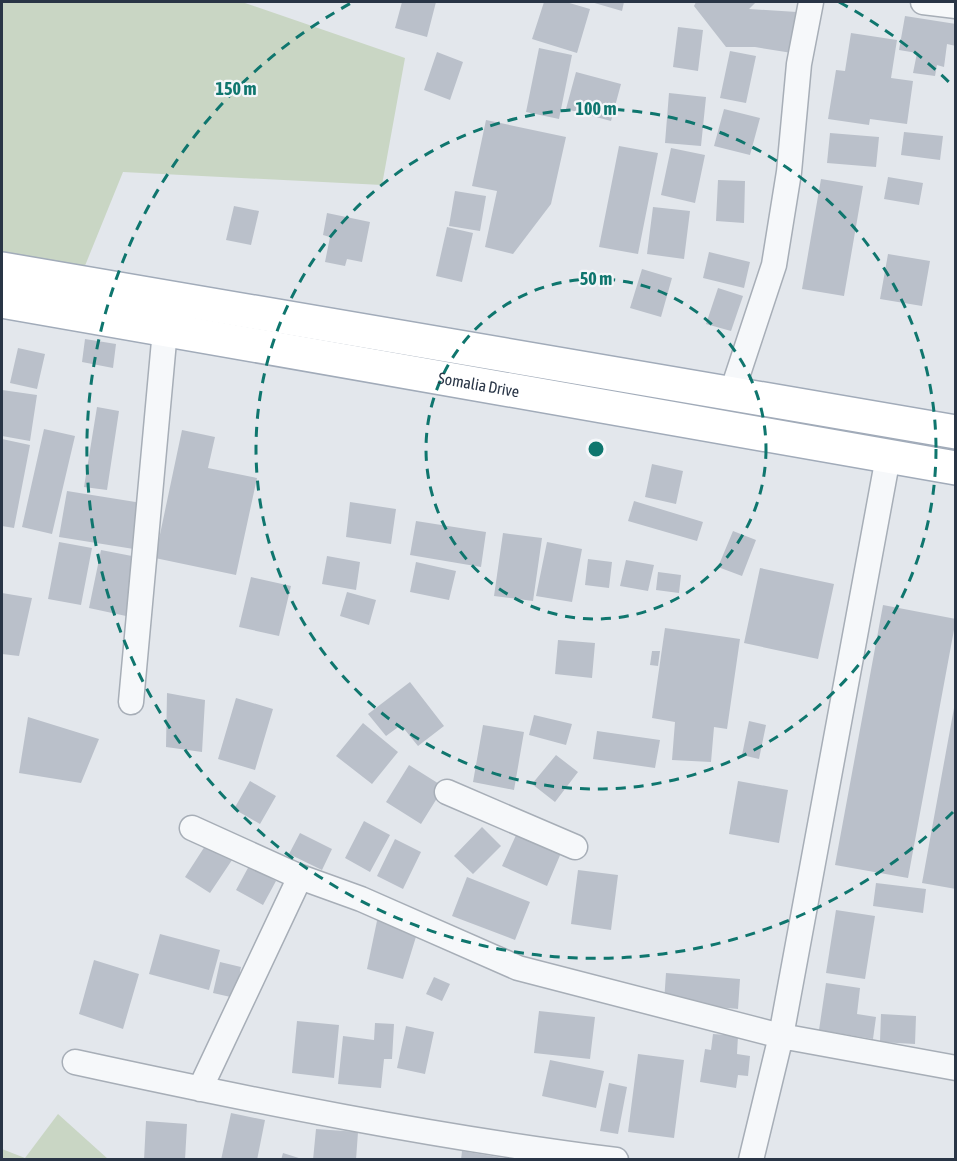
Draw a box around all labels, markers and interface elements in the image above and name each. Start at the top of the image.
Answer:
text: 150 m [216,78,256,99]
text: 100 m [576,98,616,119]
text: 50 m [580,268,612,289]
street label: Somalia Drive [437,369,521,400]
centre of rings [586,439,606,459]

